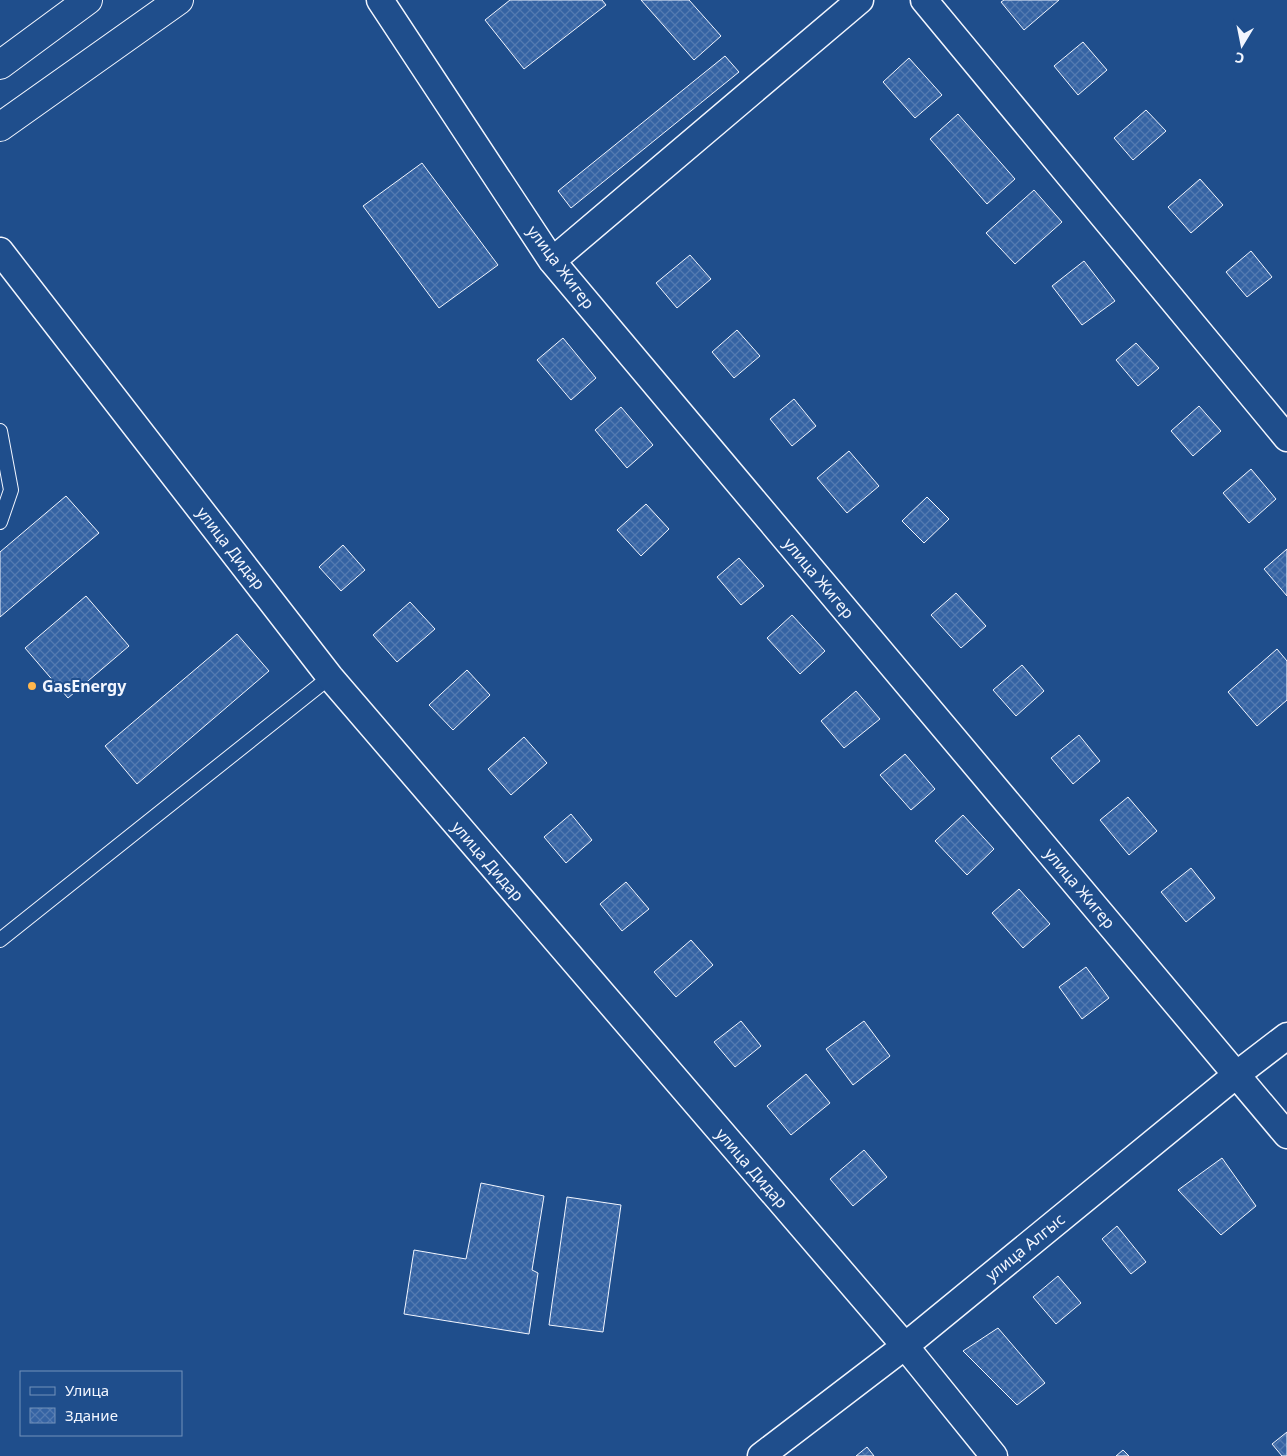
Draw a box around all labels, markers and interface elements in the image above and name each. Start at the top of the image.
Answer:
north arrow [1217,20,1267,70]
text: С [1234,48,1246,68]
street label: улица Жигер [522,221,600,313]
street label: улица Дидар [192,502,270,594]
street label: улица Жигер [779,533,859,623]
place label: GasEnergy [42,675,127,697]
marker: GasEnergy [26,680,38,692]
street label: улица Дидар [447,816,529,906]
street label: улица Жигер [1040,843,1120,933]
street label: улица Дидар [711,1123,793,1213]
street label: улица Алгыс [981,1208,1069,1286]
legend [20,1371,182,1436]
text: Улица [65,1380,109,1400]
text: Здание [65,1405,118,1425]

